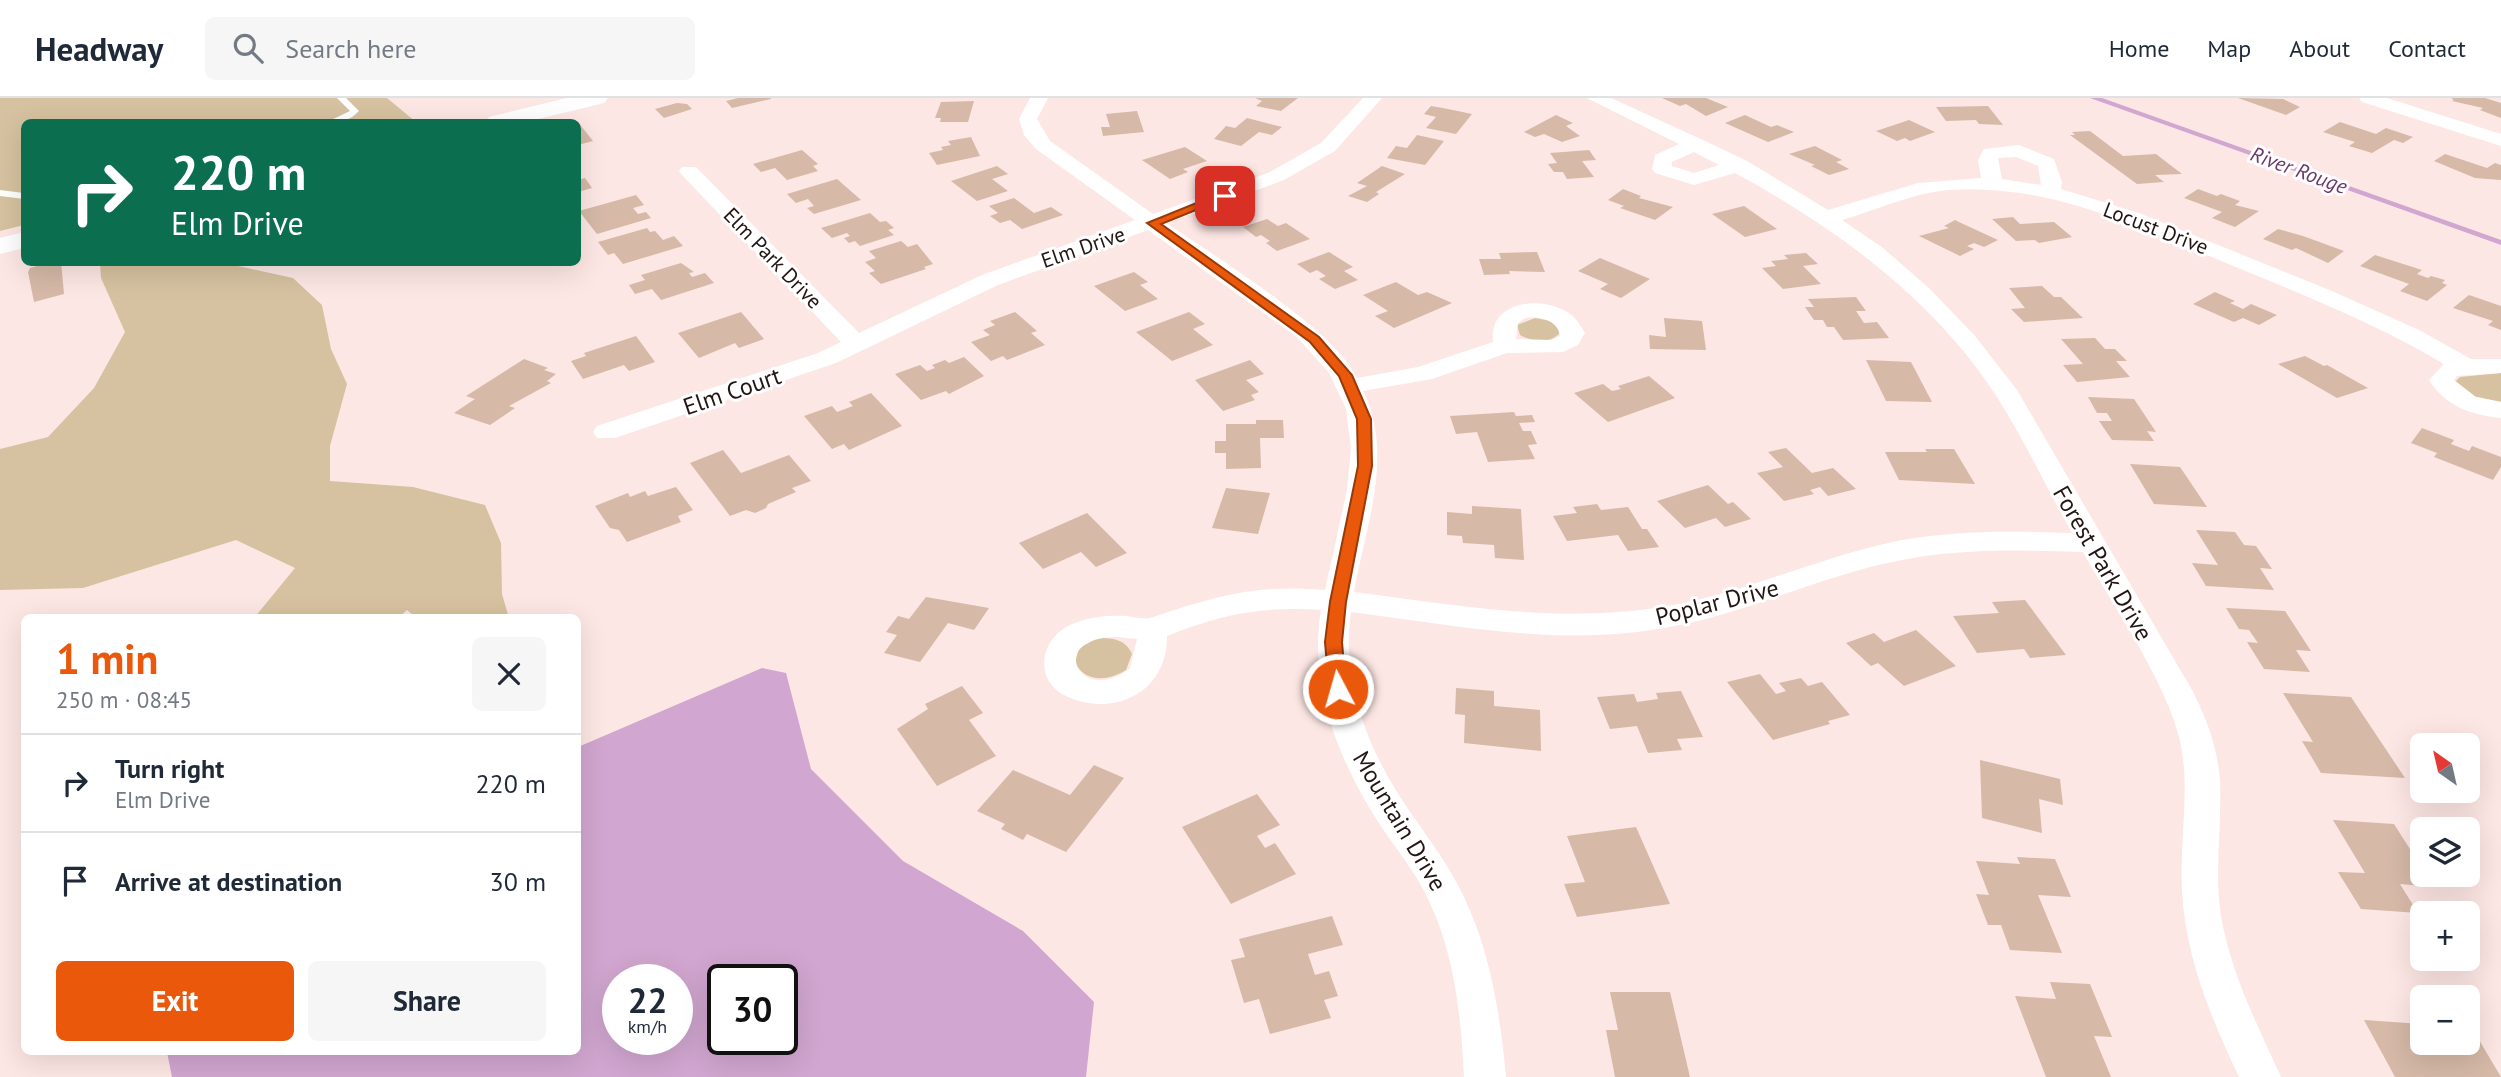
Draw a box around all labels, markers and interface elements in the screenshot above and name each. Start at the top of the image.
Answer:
search box [205,17,695,80]
text: Headway [35,27,163,70]
icon: search [229,29,267,67]
text: Search here [285,32,416,65]
text: Home [2109,33,2169,64]
text: Map [2207,33,2251,64]
text: About [2289,33,2350,64]
text: Contact [2388,33,2466,64]
text: 220 m [171,140,306,204]
water label: River Rouge [2247,140,2351,200]
icon: right [56,147,147,238]
pin [1195,166,1255,226]
icon: arrive [1206,177,1244,215]
street label: Locust Drive [2100,196,2212,260]
text: Elm Drive [171,202,304,244]
street label: Elm Park Drive [718,202,828,314]
street label: Elm Drive [1037,220,1129,274]
street label: Elm Court [679,360,785,422]
street label: Forest Park Drive [2046,480,2160,646]
street label: Poplar Drive [1652,572,1782,632]
text: 1 min [56,631,158,686]
button: close [472,637,546,711]
position arrow [1301,652,1375,726]
text: 250 m · 08:45 [56,685,192,714]
north arrow [2410,733,2480,803]
map controls [2410,733,2480,1055]
street label: Mountain Drive [1346,745,1454,897]
text: Turn right [115,752,224,785]
icon: right [56,764,94,802]
text: 220 m [475,767,546,800]
text: Elm Drive [115,785,210,814]
button: layers [2410,817,2480,887]
icon: arrive [56,862,94,900]
text: Arrive at destination [115,865,342,898]
text: 30 m [490,865,546,898]
button: + [2410,901,2480,971]
button: Exit [56,961,294,1041]
button: Share [308,961,546,1041]
speed limit sign: 30 [707,964,798,1055]
text: 22 [628,977,667,1023]
button: − [2410,985,2480,1055]
text: km/h [628,1015,667,1038]

